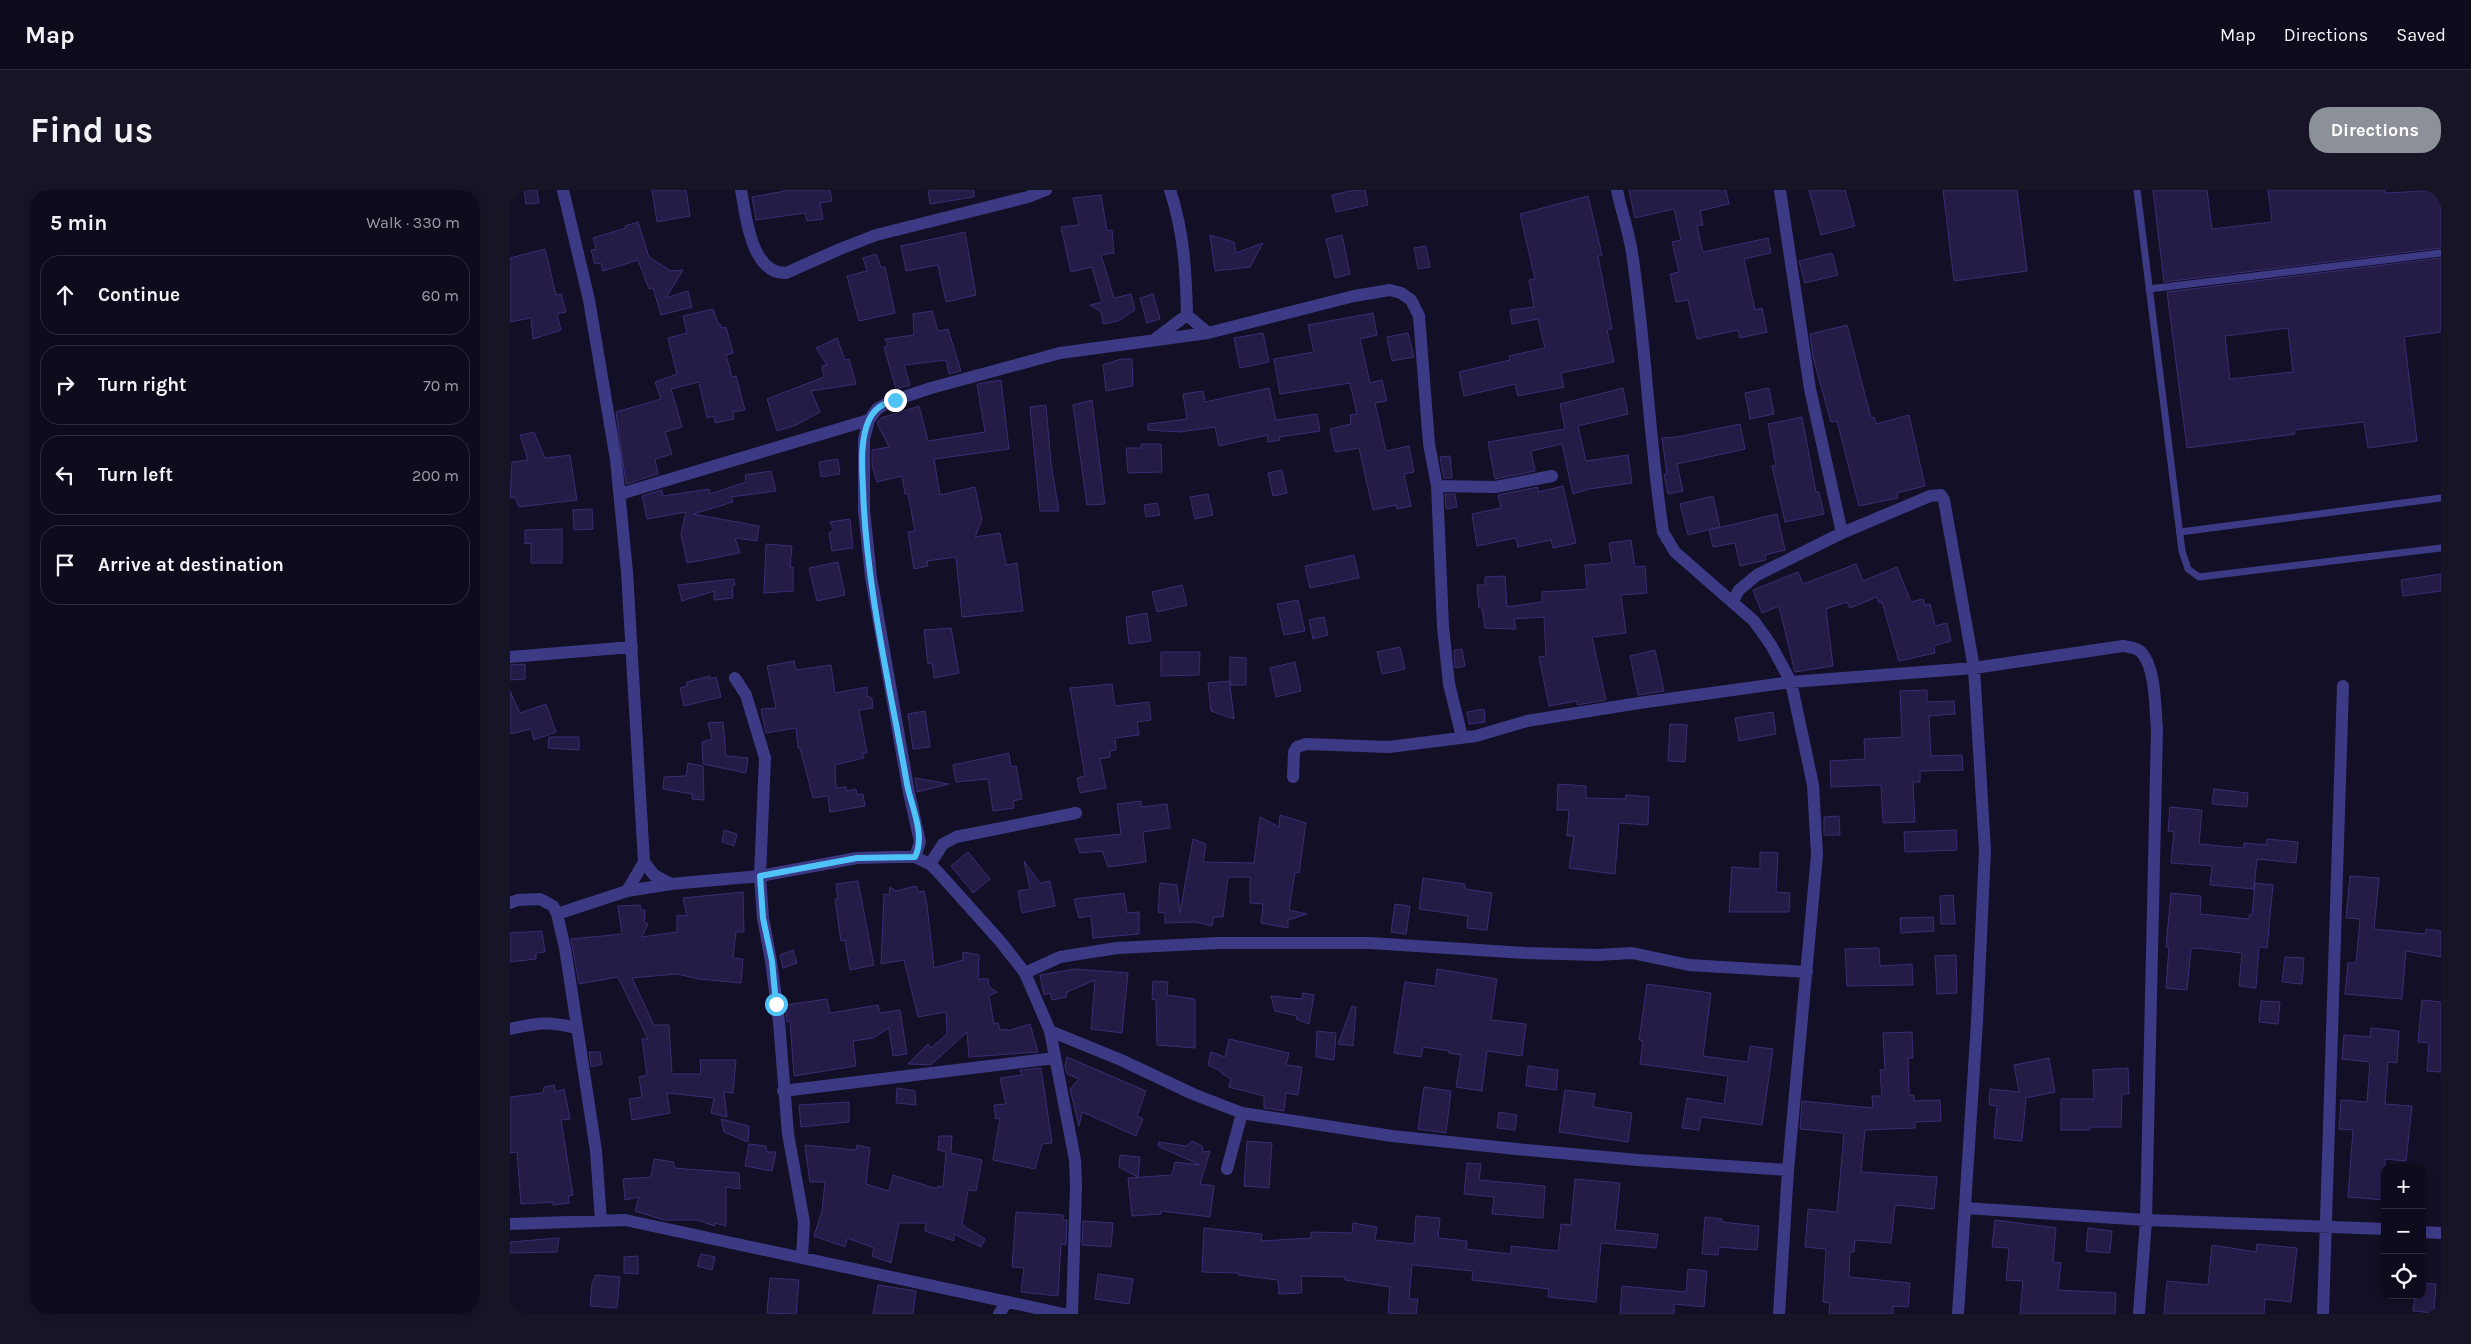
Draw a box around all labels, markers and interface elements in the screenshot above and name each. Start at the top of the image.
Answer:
text: Map [25,21,75,49]
text: Map [2220,24,2256,46]
text: Directions [2284,24,2368,46]
text: Saved [2396,24,2446,46]
button: Directions [2309,107,2441,153]
text: Find us [30,110,153,151]
text: 5 min [50,211,107,235]
text: Walk · 330 m [366,213,460,232]
icon: ahead [51,281,79,309]
text: Continue [98,284,180,306]
text: 60 m [422,286,459,305]
icon: right [51,371,79,399]
text: Turn right [98,374,187,396]
text: 70 m [423,376,459,395]
route end [884,389,907,412]
icon: left [51,461,79,489]
text: Turn left [98,464,173,486]
text: 200 m [412,466,459,485]
icon: arrive [51,551,79,579]
text: Arrive at destination [98,554,284,576]
route start [765,993,788,1016]
map controls [2381,1164,2426,1299]
button: + [2381,1164,2426,1209]
button: − [2381,1209,2426,1254]
button: locate [2381,1254,2426,1299]

